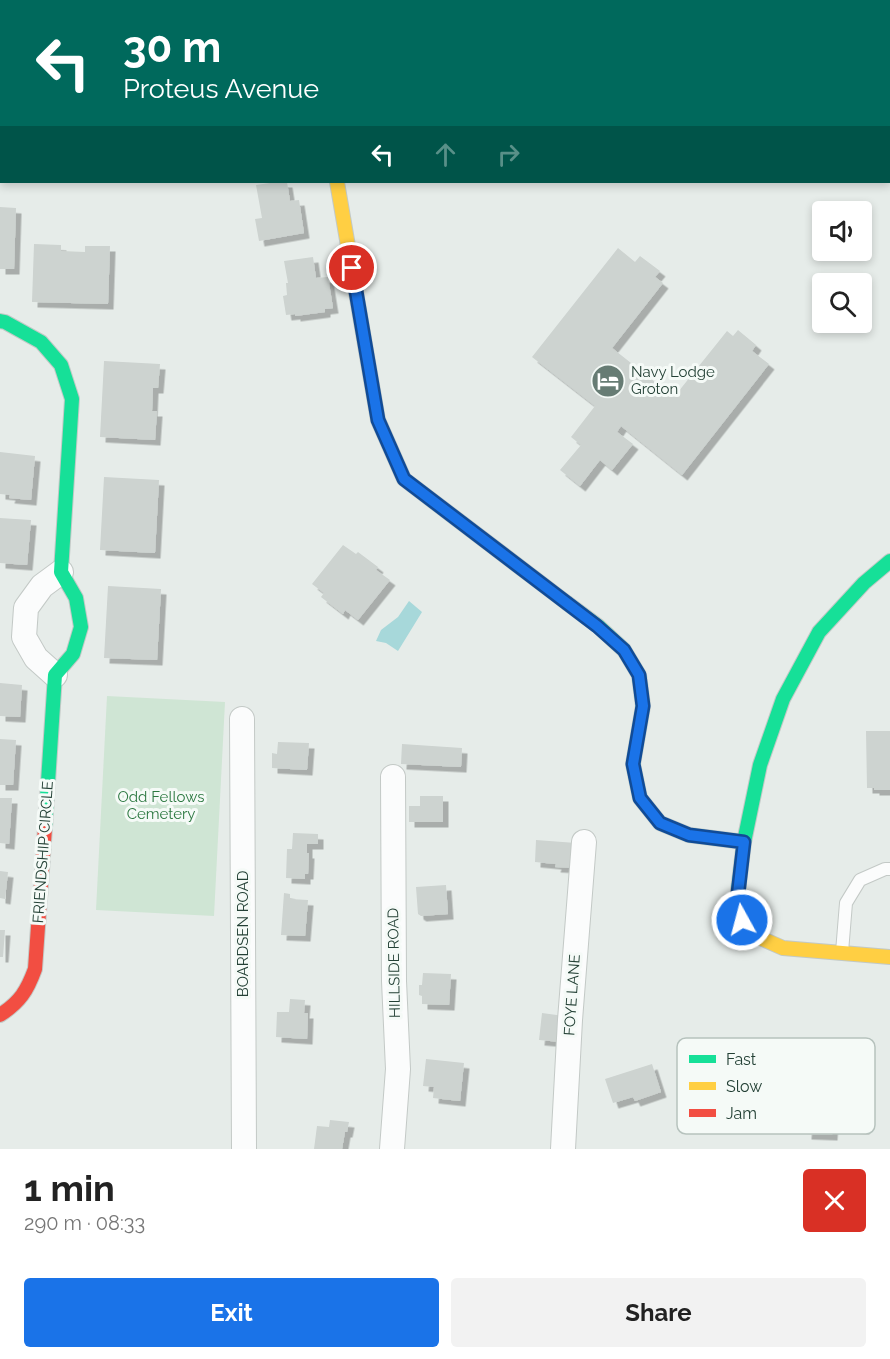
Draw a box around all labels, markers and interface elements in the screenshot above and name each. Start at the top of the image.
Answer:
text: 30 m [123,23,221,72]
icon: left [24,24,102,102]
text: Proteus Avenue [123,73,319,104]
icon: left [366,138,399,171]
icon: ahead [429,138,462,171]
icon: right [492,138,525,171]
map controls [812,201,872,333]
button: sound [812,201,872,261]
pin [326,242,377,293]
icon: arrive [335,251,368,284]
button: search [812,273,872,333]
hotel icon: Navy Lodge Groton [590,363,626,399]
place label: Navy Lodge Groton [631,363,715,398]
street label: FRIENDSHIP CIRCLE [29,780,57,924]
park label: Odd Fellows Cemetery [118,788,204,823]
street label: BOARDSEN ROAD [234,870,252,997]
position arrow [710,888,774,952]
street label: HILLSIDE ROAD [384,907,404,1018]
street label: FOYE LANE [560,954,584,1036]
legend [677,1038,875,1134]
text: Fast [726,1050,757,1069]
text: Slow [726,1077,762,1096]
text: Jam [726,1104,757,1123]
text: 1 min [24,1167,115,1209]
button: close [803,1169,866,1232]
text: 290 m · 08:33 [24,1211,145,1235]
button: Exit [24,1278,439,1347]
button: Share [451,1278,866,1347]

